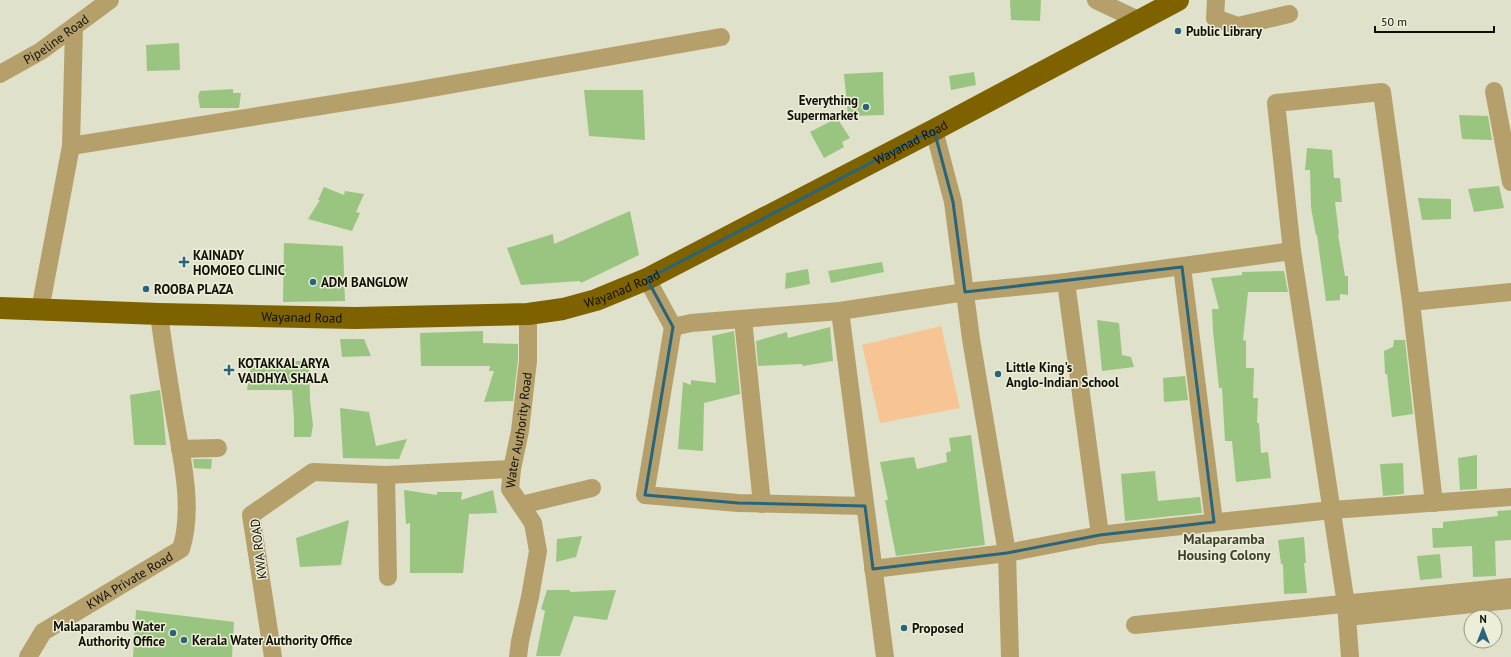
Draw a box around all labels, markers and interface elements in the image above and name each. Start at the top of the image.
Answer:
scale bar [1375,8,1494,34]
street label: Pipeline Road [20,11,92,68]
text: 50 m [1381,14,1407,29]
place label: Public Library [1186,23,1263,40]
marker: Public Library [1173,26,1183,36]
place label: Everything Supermarket [787,92,858,124]
marker: Everything Supermarket [861,102,871,112]
street label: Wayanad Road [871,116,951,169]
place label: KAINADY HOMOEO CLINIC [193,247,285,279]
marker: KAINADY HOMOEO CLINIC [178,256,190,268]
street label: Wayanad Road [582,266,663,312]
place label: ADM BANGLOW [321,274,409,291]
marker: ADM BANGLOW [308,277,318,287]
place label: ROOBA PLAZA [154,281,234,298]
marker: ROOBA PLAZA [141,284,151,294]
street label: Wayanad Road [261,308,342,327]
place label: KOTAKKAL ARYA VAIDHYA SHALA [237,355,330,387]
place label: Little King's Anglo-Indian School [1006,359,1119,391]
marker: KOTAKKAL ARYA VAIDHYA SHALA [223,364,235,376]
marker: Little King's Anglo-Indian School [993,369,1003,379]
street label: Water Authority Road [502,371,536,489]
street label: KWA ROAD [246,518,271,580]
district label: Malaparamba Housing Colony [1177,530,1271,564]
street label: KWA Private Road [83,548,176,613]
north arrow [1463,609,1503,649]
text: N [1479,612,1487,626]
place label: Malaparambu Water Authority Office [53,618,165,650]
place label: Proposed [912,620,964,637]
marker: Proposed [899,623,909,633]
marker: Malaparambu Water Authority Office [168,628,178,638]
place label: Kerala Water Authority Office [192,632,353,649]
marker: Kerala Water Authority Office [179,635,189,645]

